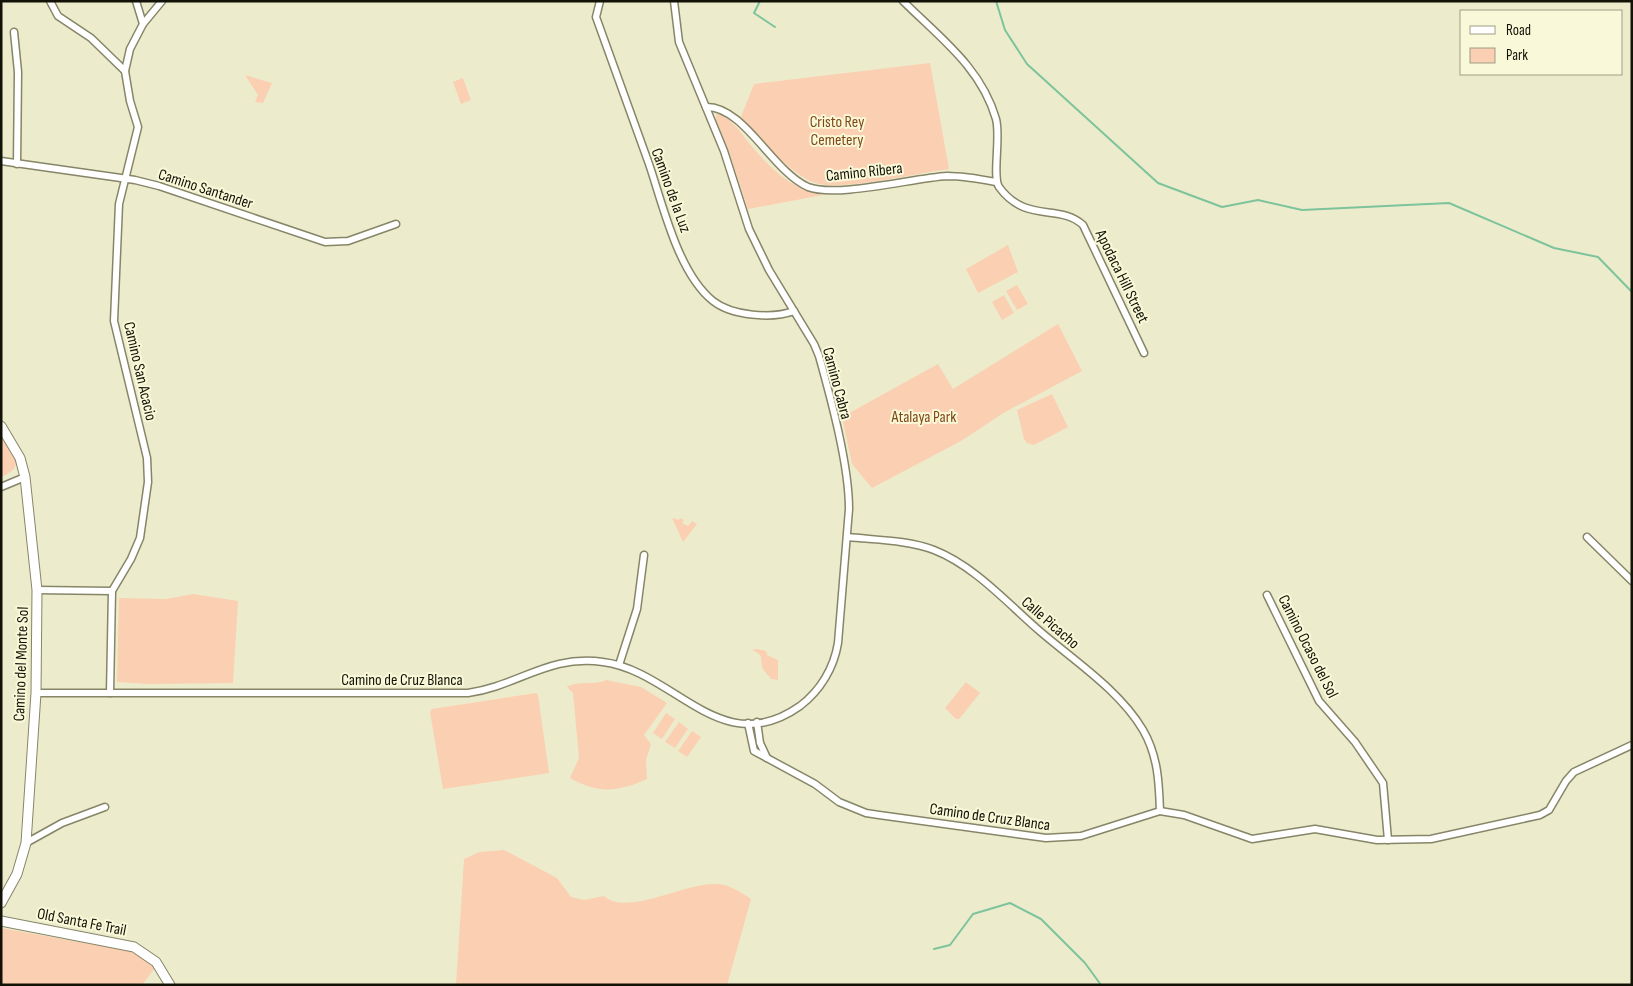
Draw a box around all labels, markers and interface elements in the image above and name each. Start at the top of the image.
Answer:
legend [1460,10,1623,75]
text: Road [1506,21,1531,40]
text: Park [1506,46,1528,65]
park label: Cristo Rey Cemetery [810,113,864,150]
street label: Camino de la Luz [647,146,695,236]
street label: Camino Ribera [825,159,903,186]
street label: Camino Santander [156,165,256,214]
street label: Apodaca Hill Street [1090,226,1152,327]
street label: Camino San Acacio [119,320,160,423]
street label: Camino Cabra [818,345,855,421]
park label: Atalaya Park [891,408,956,427]
street label: Camino Ocaso del Sol [1274,592,1342,701]
street label: Calle Picacho [1017,593,1083,653]
street label: Camino del Monte Sol [10,606,33,722]
street label: Camino de Cruz Blanca [341,671,463,690]
street label: Camino de Cruz Blanca [928,800,1051,835]
street label: Old Santa Fe Trail [36,905,128,940]

